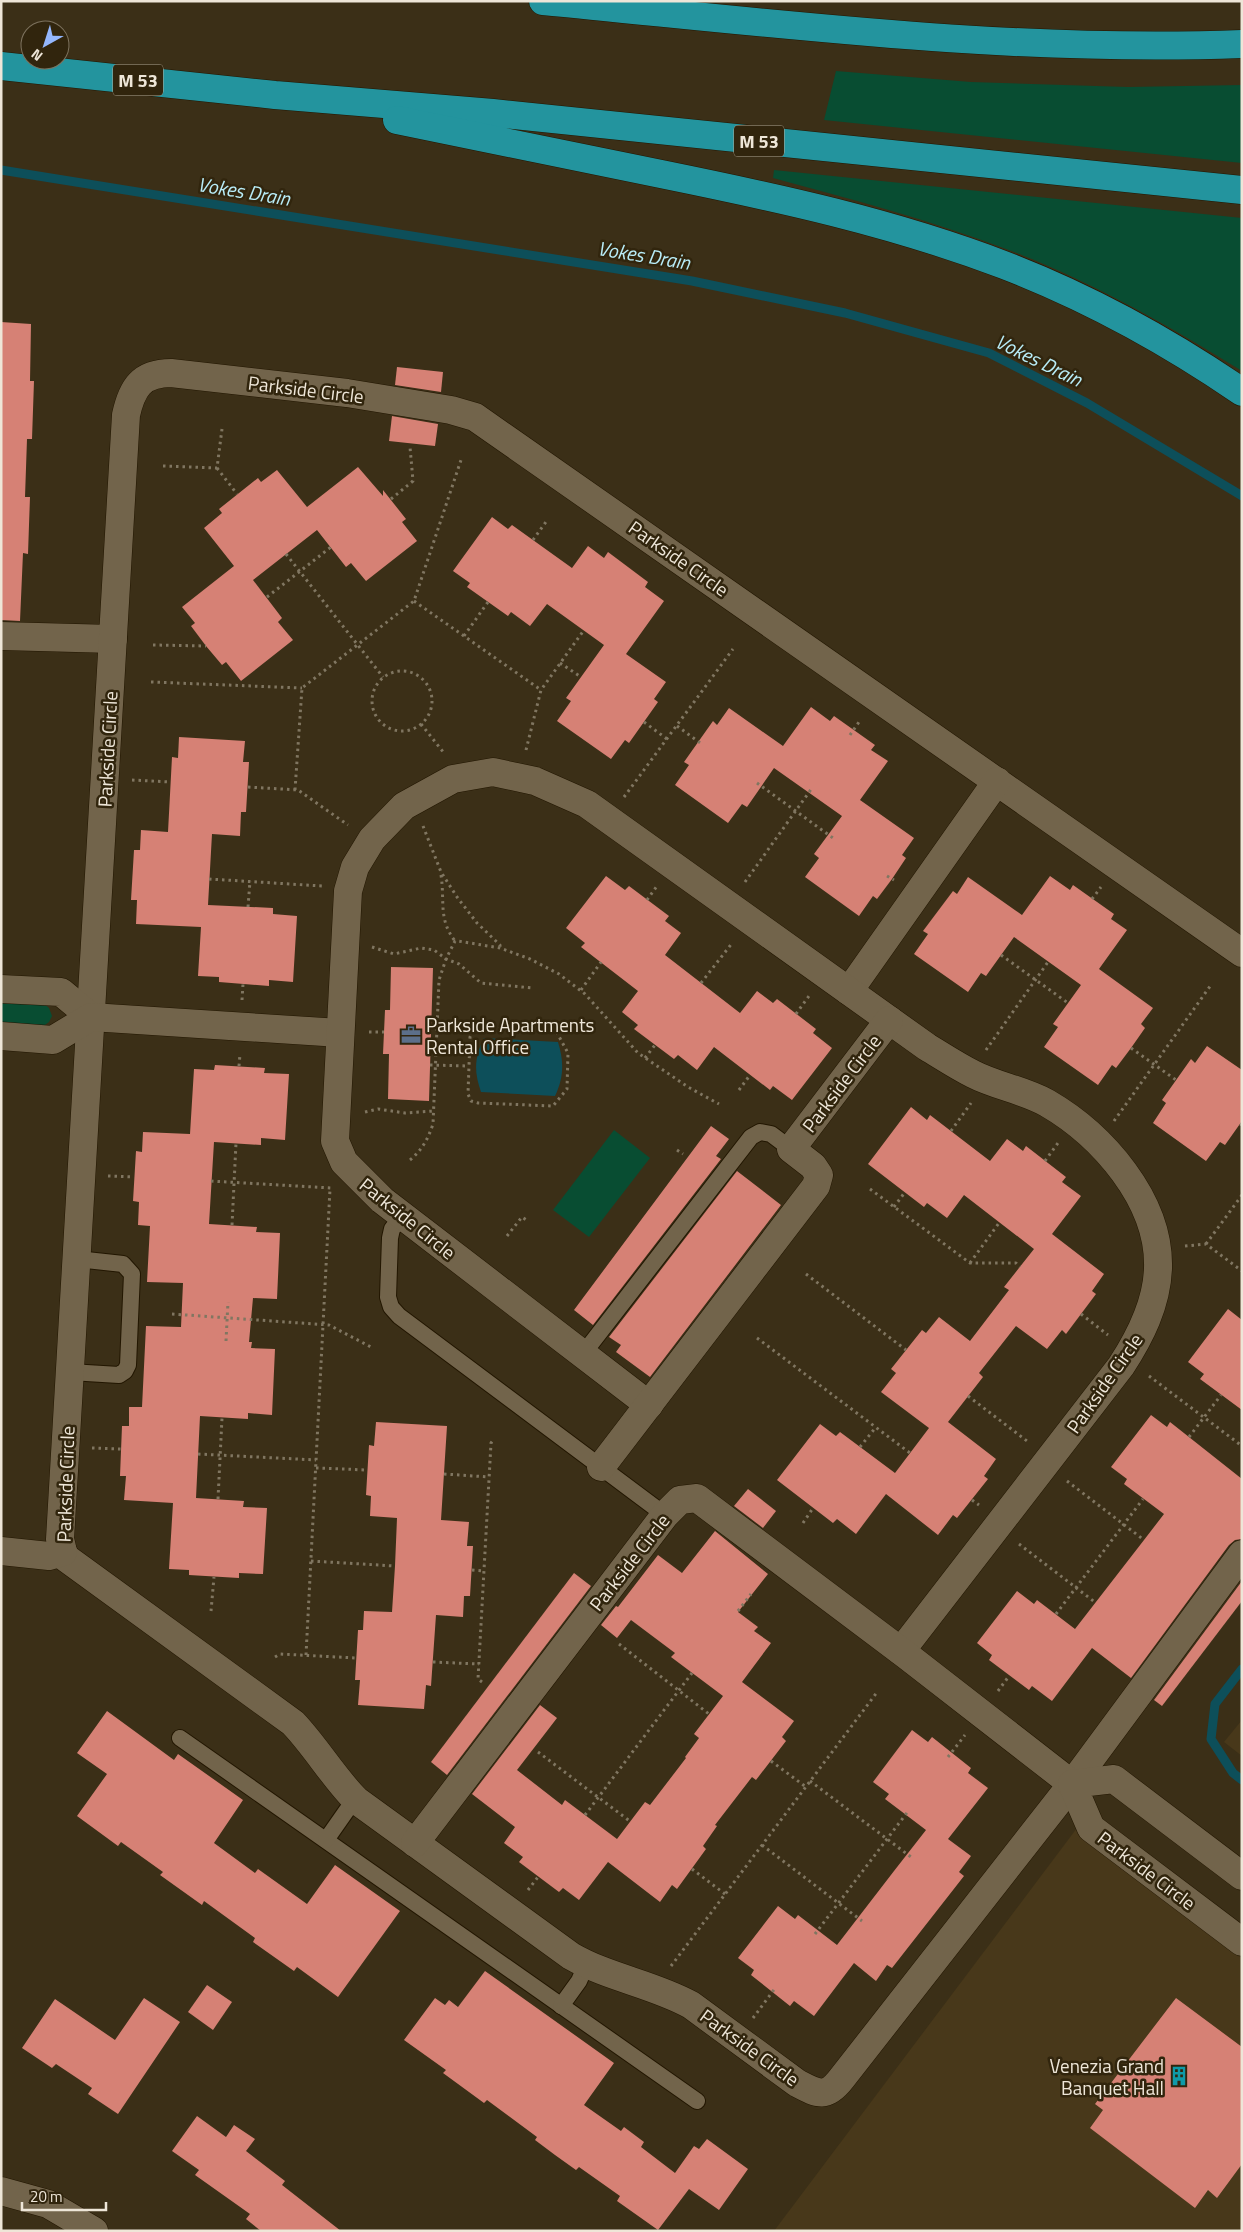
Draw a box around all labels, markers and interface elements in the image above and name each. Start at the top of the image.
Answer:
north arrow [20,20,70,70]
text: N [26,44,47,67]
road number: M 53 [113,64,163,96]
road number: M 53 [734,125,784,156]
water label: Vokes Drain [196,168,294,214]
water label: Vokes Drain [596,232,694,278]
water label: Vokes Drain [990,326,1089,395]
street label: Parkside Circle [246,368,366,410]
street label: Parkside Circle [623,513,735,603]
street label: Parkside Circle [89,690,125,808]
place label: Parkside Apartments Rental Office [426,1010,595,1061]
office icon: Parkside Apartments Rental Office [400,1024,422,1046]
street label: Parkside Circle [794,1028,888,1138]
street label: Parkside Circle [354,1170,462,1266]
street label: Parkside Circle [1059,1327,1149,1439]
street label: Parkside Circle [48,1425,82,1543]
street label: Parkside Circle [582,1507,676,1617]
street label: Parkside Circle [1092,1823,1202,1917]
street label: Parkside Circle [694,2001,806,2093]
place label: Venezia Grand Banquet Hall [1050,2051,1164,2102]
building icon: Venezia Grand Banquet Hall [1168,2065,1190,2087]
scale bar [22,2180,106,2212]
text: 20 m [30,2185,63,2208]

